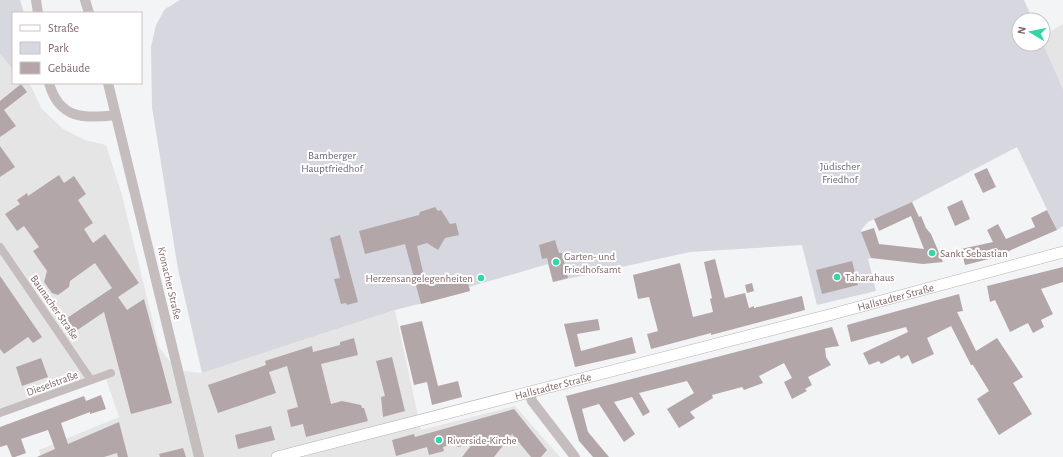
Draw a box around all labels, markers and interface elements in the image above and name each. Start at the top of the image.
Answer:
legend [12,12,142,84]
north arrow [1011,12,1051,52]
text: Straße [48,22,79,34]
text: N [1016,26,1028,35]
text: Park [48,42,69,54]
text: Gebäude [48,62,90,74]
park label: Bamberger Hauptfriedhof [301,150,363,174]
park label: Jüdischer Friedhof [820,161,860,185]
street label: Kronacher Straße [156,246,183,321]
marker: Sankt Sebastian [927,248,937,258]
place label: Sankt Sebastian [940,248,1008,259]
place label: Garten- und Friedhofsamt [564,251,621,275]
marker: Garten- und Friedhofsamt [551,257,561,267]
marker: Taharahaus [832,272,842,282]
place label: Taharahaus [845,272,894,283]
street label: Baunacher Straße [28,273,81,342]
place label: Herzensangelegenheiten [365,273,473,284]
marker: Herzensangelegenheiten [476,273,486,283]
street label: Hallstadter Straße [856,282,935,313]
street label: Dieselstraße [25,369,79,398]
street label: Hallstadter Straße [514,371,593,402]
marker: Riverside-Kirche [434,435,444,445]
place label: Riverside-Kirche [447,435,517,446]

